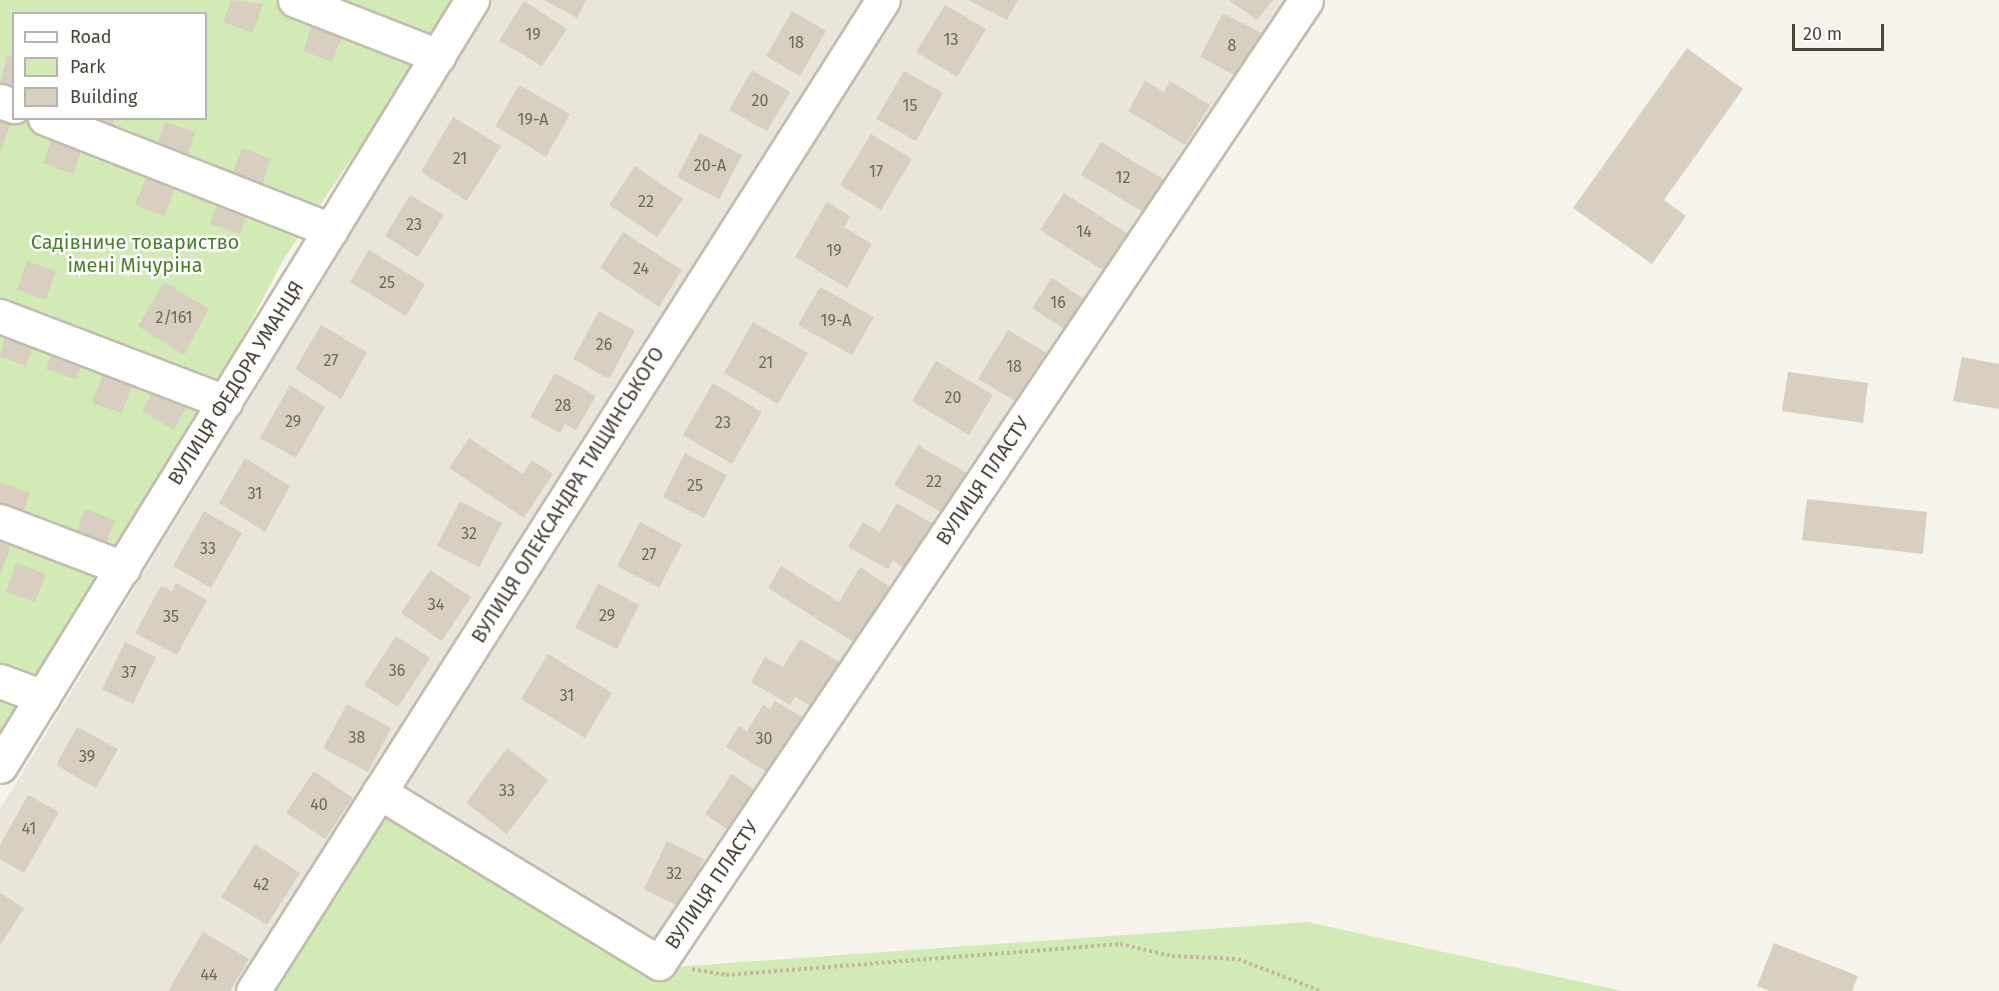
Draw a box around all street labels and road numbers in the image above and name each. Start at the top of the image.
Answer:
street label: ВУЛИЦЯ ФЕДОРА УМАНЦЯ [163,276,309,490]
street label: ВУЛИЦЯ ОЛЕКСАНДРА ТИЩИНСЬКОГО [467,343,669,647]
street label: ВУЛИЦЯ ПЛАСТУ [931,412,1035,550]
street label: ВУЛИЦЯ ПЛАСТУ [660,816,764,954]

